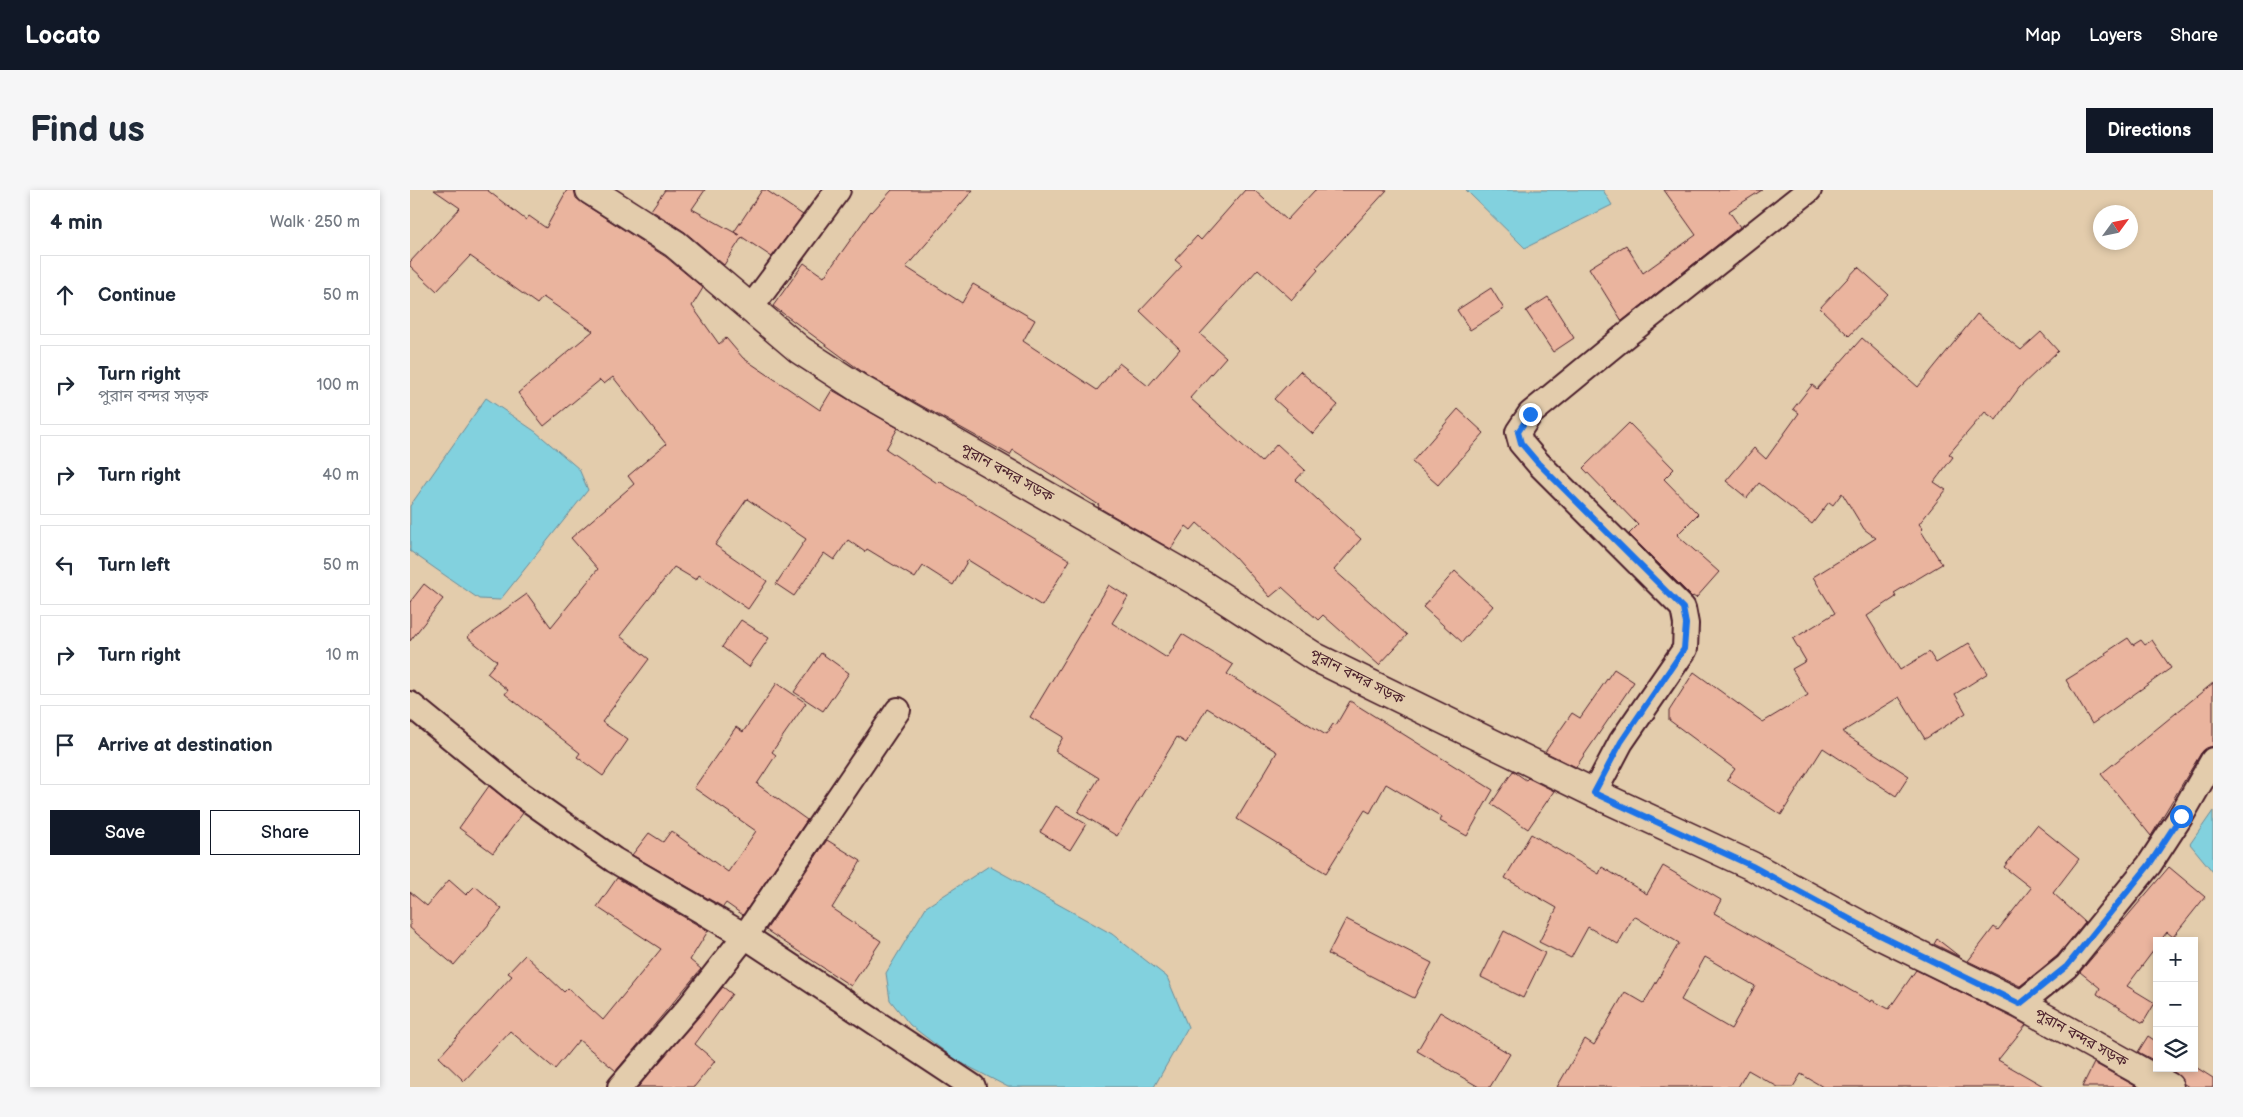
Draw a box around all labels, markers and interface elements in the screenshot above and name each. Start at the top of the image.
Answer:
text: Locato [25,21,100,50]
text: Map [2025,25,2061,46]
text: Layers [2089,25,2142,46]
text: Share [2170,25,2218,46]
button: Directions [2086,108,2213,153]
text: Find us [30,109,145,152]
north arrow [2093,205,2138,250]
text: 4 min [50,210,103,235]
text: Walk · 250 m [270,213,360,232]
icon: ahead [51,281,79,309]
text: Continue [98,284,176,307]
text: 50 m [323,286,359,305]
text: Turn right [98,363,181,386]
icon: right [51,371,79,399]
text: 100 m [316,376,359,395]
text: পুরান বন্দর সড়ক [98,387,209,406]
route end [1519,403,1542,426]
street label: পুরান বন্দর সড়ক [957,440,1058,507]
icon: right [51,461,79,489]
text: Turn right [98,464,181,487]
text: 40 m [322,466,359,485]
icon: left [51,551,79,579]
text: Turn left [98,554,170,577]
text: 50 m [323,556,359,575]
icon: right [51,641,79,669]
text: Turn right [98,644,181,667]
street label: পুরান বন্দর সড়ক [1307,645,1408,709]
text: 10 m [326,646,359,665]
icon: arrive [51,731,79,759]
text: Arrive at destination [98,734,273,757]
route start [2170,805,2193,828]
button: Save [50,810,200,855]
button: Share [210,810,360,855]
map controls [2153,937,2198,1072]
button: + [2153,937,2198,982]
button: − [2153,982,2198,1027]
street label: পুরান বন্দর সড়ক [2031,1005,2132,1072]
button: layers [2153,1027,2198,1072]

